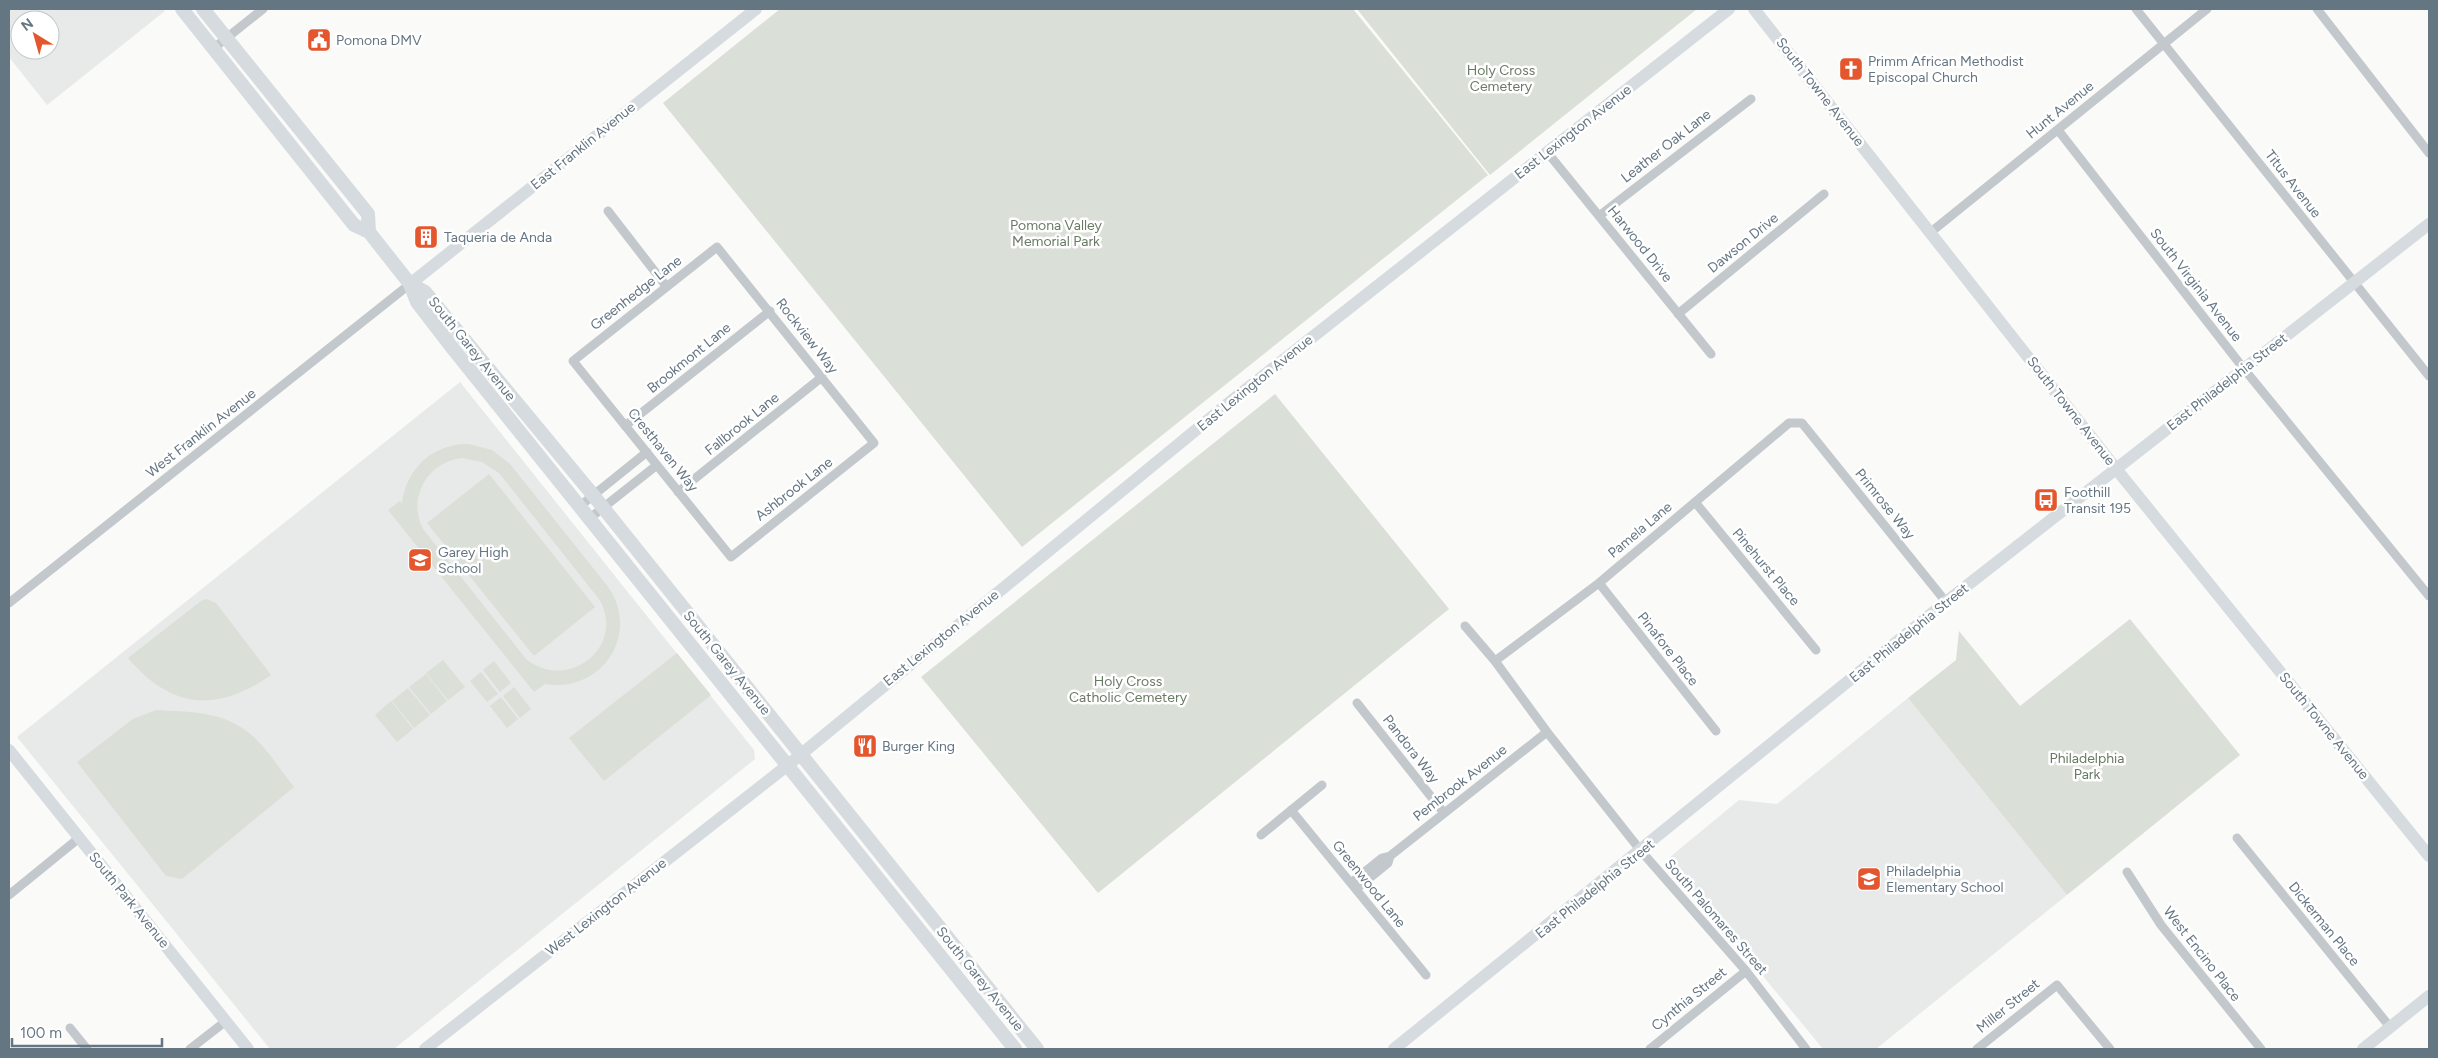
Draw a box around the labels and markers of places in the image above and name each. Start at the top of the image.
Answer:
public building icon: Pomona DMV [306,27,332,53]
place label: Pomona DMV [336,32,422,49]
place label: Primm African Methodist Episcopal Church [1868,53,2024,86]
church icon: Primm African Methodist Episcopal Church [1838,56,1864,82]
building icon: Taqueria de Anda [413,224,439,250]
place label: Taqueria de Anda [444,229,552,246]
place label: Foothill Transit 195 [2064,484,2131,517]
bus stop icon: Foothill Transit 195 [2033,487,2059,513]
place label: Garey High School [438,544,509,577]
school or university icon: Garey High School [407,547,433,573]
restaurant icon: Burger King [852,733,878,759]
place label: Burger King [882,738,955,755]
place label: Philadelphia Elementary School [1886,863,2004,896]
school or university icon: Philadelphia Elementary School [1856,866,1882,892]

